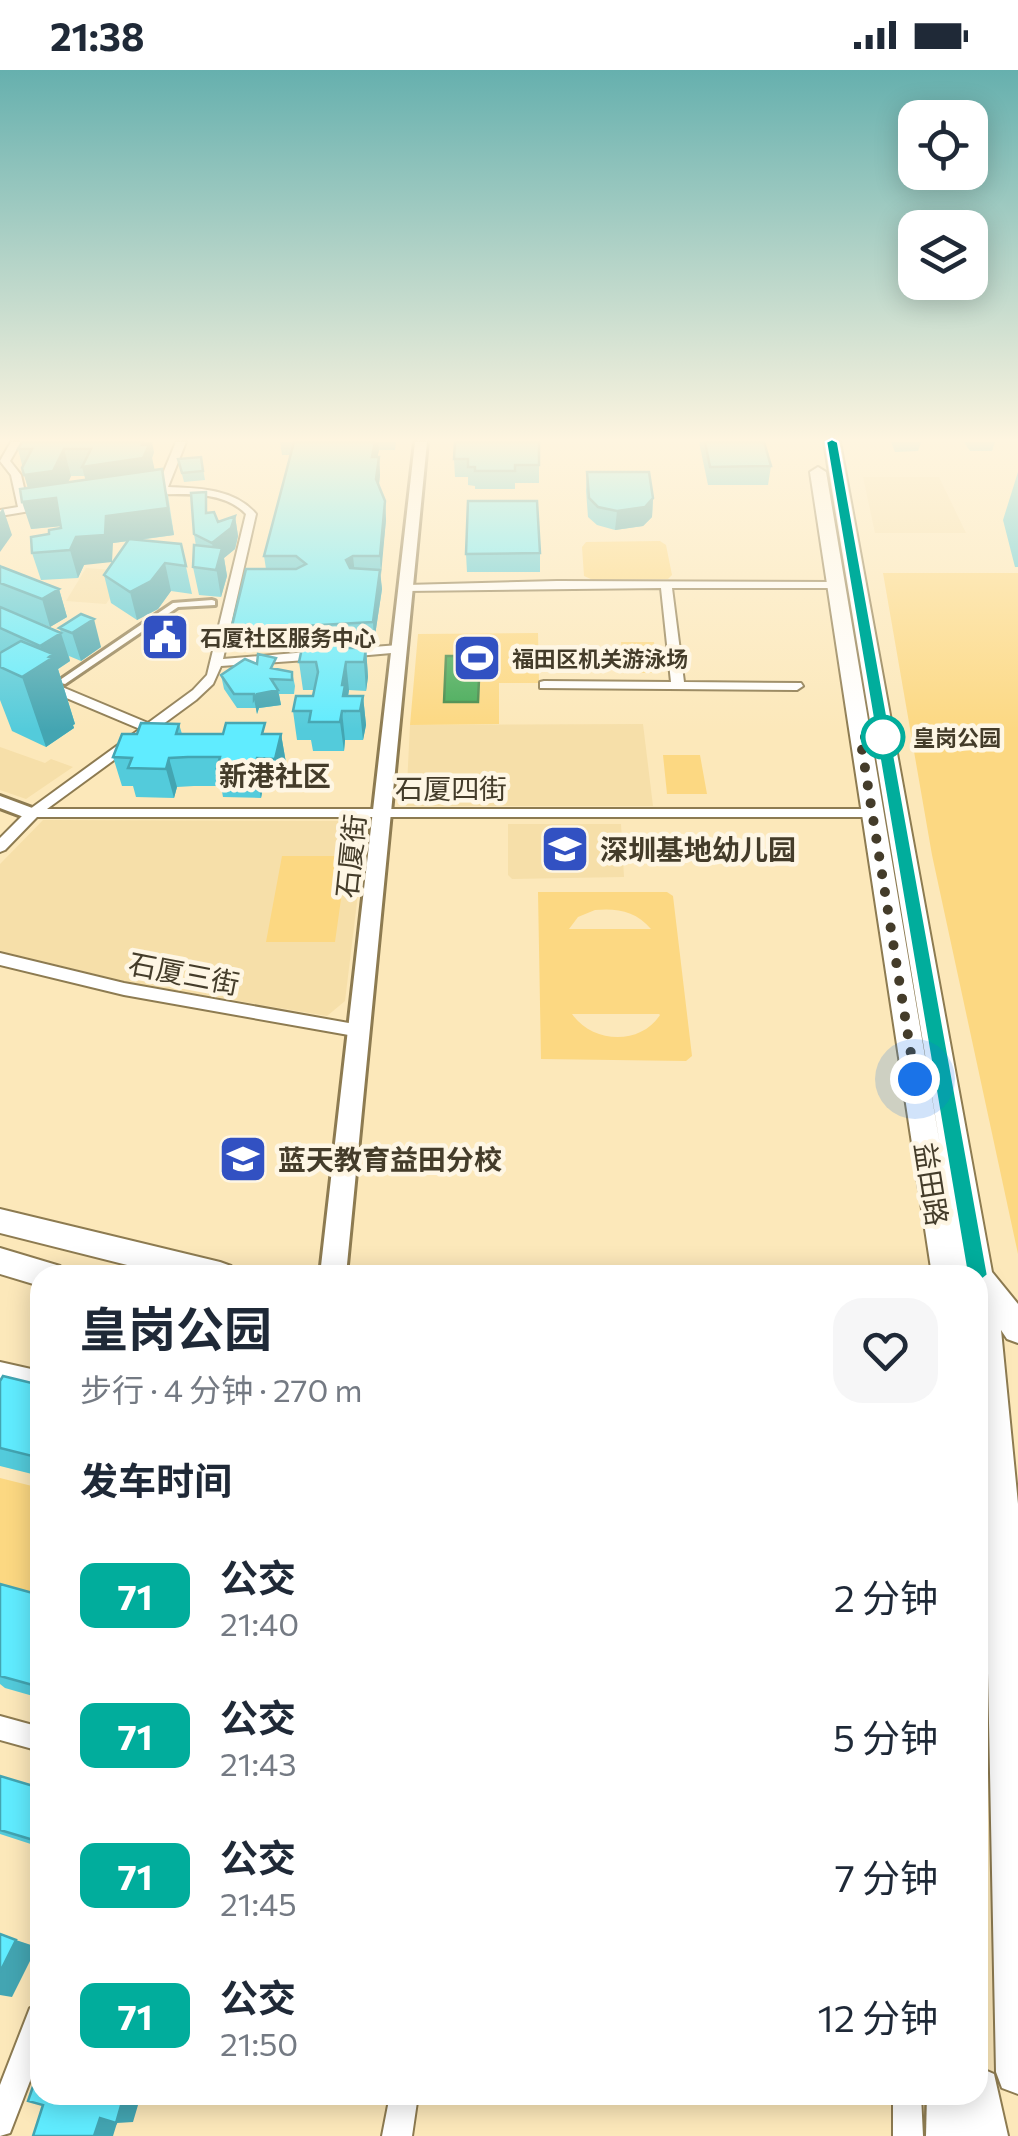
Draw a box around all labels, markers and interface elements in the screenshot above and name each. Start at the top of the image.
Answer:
text: 21:38 [50,12,145,59]
map controls [898,100,988,300]
button: locate [898,100,988,190]
button: layers [898,210,988,300]
public building icon: 石厦社区服务中心 [139,611,191,663]
place label: 石厦社区服务中心 [200,624,376,651]
sports icon: 福田区机关游泳场 [451,632,503,684]
place label: 福田区机关游泳场 [512,645,688,672]
marker: 皇岗公园 [862,716,904,758]
place label: 皇岗公园 [913,724,1001,751]
district label: 新港社区 [219,758,331,792]
street label: 石厦四街 [395,771,507,805]
street label: 石厦街 [329,812,371,900]
school or university icon: 深圳基地幼儿园 [539,823,591,875]
place label: 深圳基地幼儿园 [600,832,796,866]
street label: 石厦三街 [126,946,242,1000]
your location [890,1054,940,1104]
school or university icon: 蓝天教育益田分校 [217,1133,269,1185]
street label: 益田路 [909,1140,955,1228]
place label: 蓝天教育益田分校 [278,1142,502,1176]
text: 皇岗公园 [80,1298,272,1357]
button: heart [833,1298,938,1403]
text: 步行 · 4 分钟 · 270 m [80,1369,362,1409]
text: 发车时间 [80,1456,232,1503]
text: 公交 [220,1553,296,1600]
text: 2 分钟 [834,1573,938,1620]
text: 71 [117,1574,153,1617]
text: 21:40 [220,1603,299,1643]
text: 公交 [220,1693,296,1740]
text: 5 分钟 [833,1713,938,1760]
text: 71 [117,1714,153,1757]
text: 21:43 [220,1743,296,1783]
text: 公交 [220,1833,296,1880]
text: 7 分钟 [835,1853,938,1900]
text: 71 [117,1854,153,1897]
text: 21:45 [220,1883,297,1923]
text: 公交 [220,1973,296,2020]
text: 12 分钟 [817,1993,938,2040]
text: 71 [117,1994,153,2037]
text: 21:50 [220,2023,298,2063]

